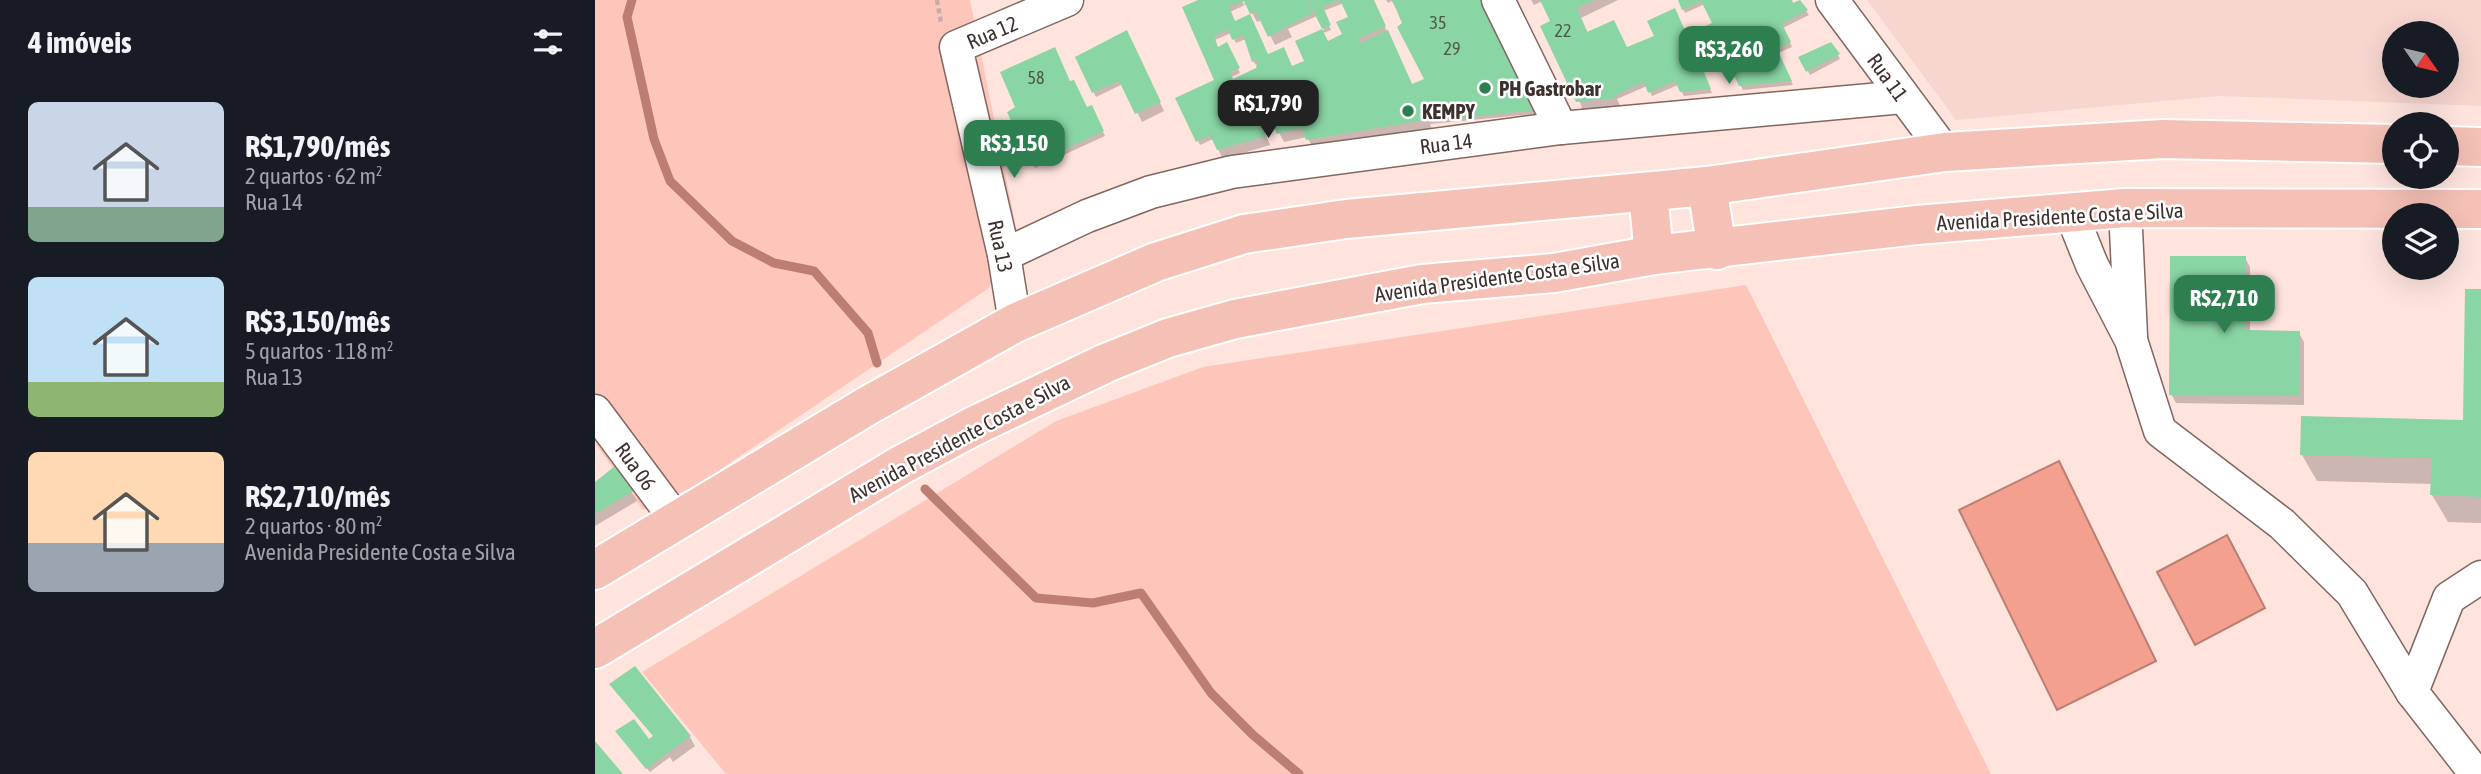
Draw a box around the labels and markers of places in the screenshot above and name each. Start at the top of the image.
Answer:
pin: R$3,260 [1664,27,1794,86]
place label: PH Gastrobar [1499,76,1602,100]
pin: R$1,790 [1203,80,1333,140]
marker: PH Gastrobar [1477,80,1493,96]
place label: KEMPY [1422,99,1476,123]
marker: KEMPY [1400,103,1416,119]
pin: R$3,150 [949,120,1079,180]
pin: R$2,710 [2159,276,2289,335]

